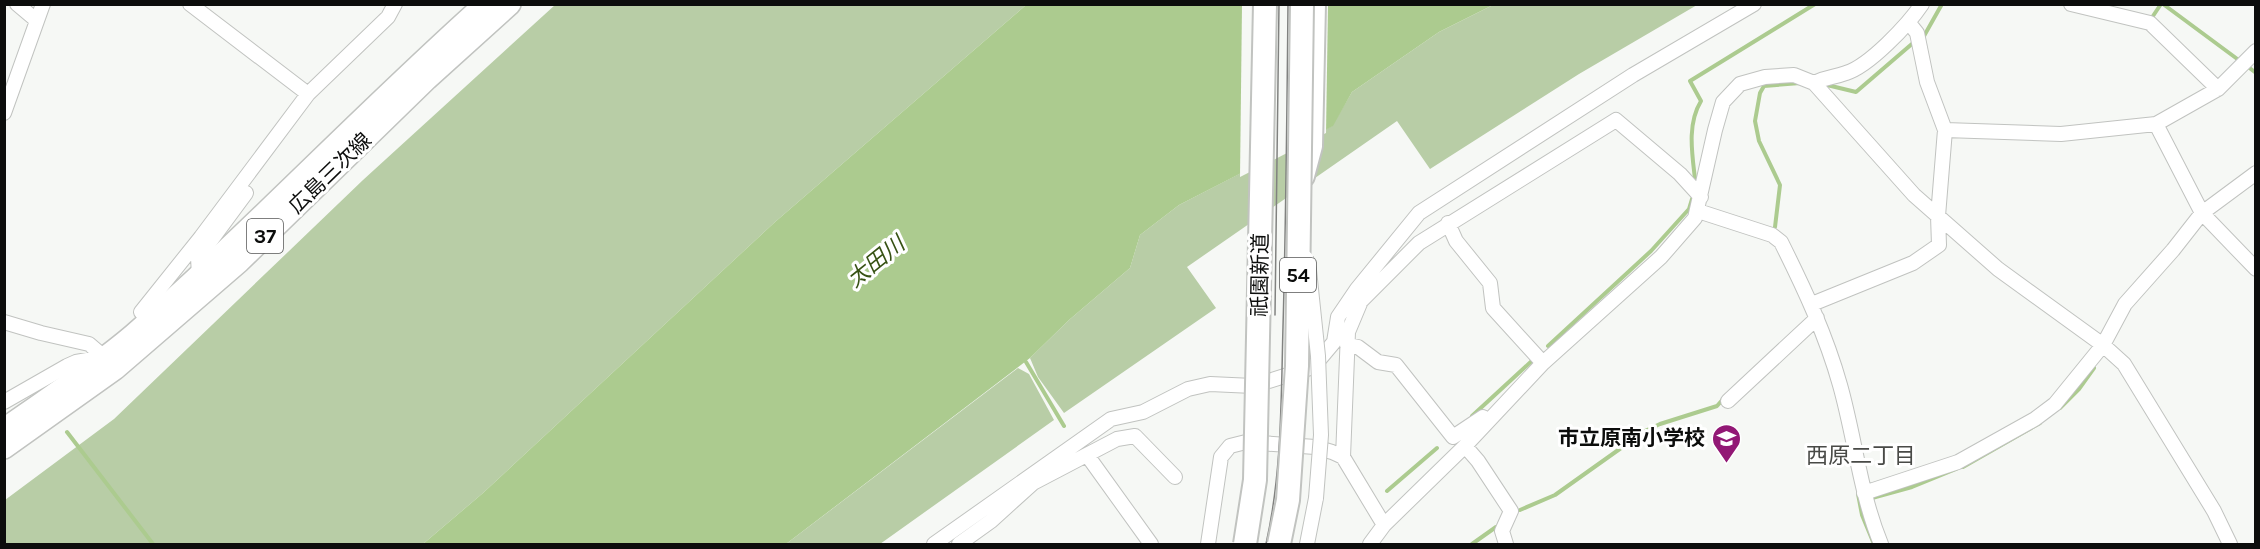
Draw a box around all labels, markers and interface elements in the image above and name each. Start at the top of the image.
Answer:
street label: 広島三次線 [284,128,376,218]
road number: 37 [247,219,283,253]
water label: 太田川 [842,230,911,293]
street label: 祇園新道 [1247,233,1273,317]
road number: 54 [1280,258,1316,292]
school or university icon: 市立原南小学校 [1710,422,1742,464]
place label: 市立原南小学校 [1558,426,1705,450]
district label: 西原二丁目 [1806,443,1916,469]

